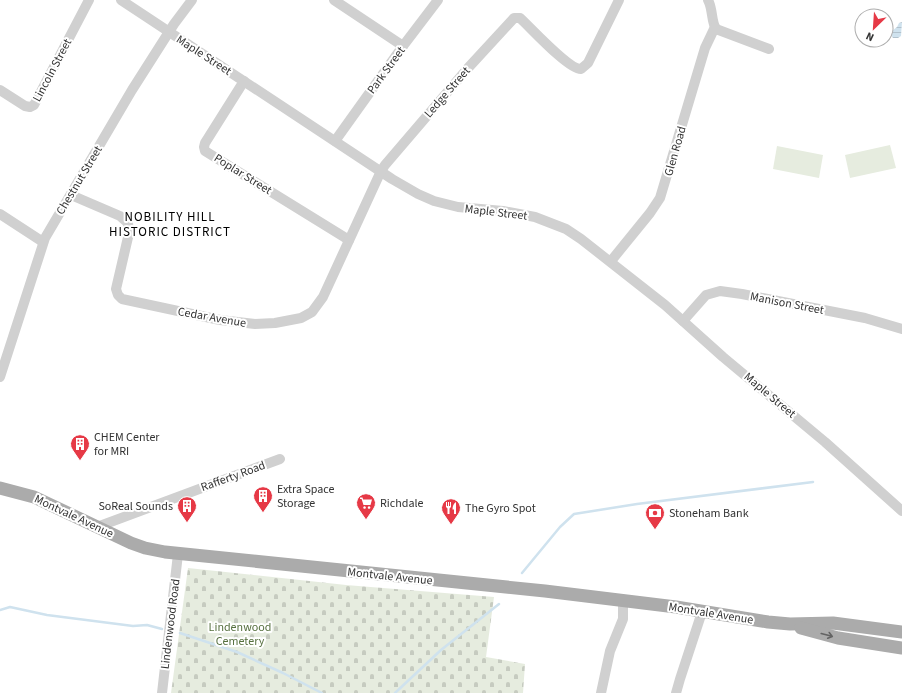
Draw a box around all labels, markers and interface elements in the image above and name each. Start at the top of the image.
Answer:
north arrow [854,8,894,48]
text: N [863,28,876,45]
street label: Maple Street [173,31,235,80]
street label: Lincoln Street [29,36,76,105]
street label: Park Street [363,43,409,98]
street label: Ledge Street [420,63,474,122]
street label: Glen Road [660,124,691,178]
street label: Chestnut Street [52,143,107,218]
street label: Poplar Street [210,150,275,199]
street label: Maple Street [464,200,528,225]
district label: NOBILITY HILL HISTORIC DISTRICT [109,208,231,241]
street label: Manison Street [749,288,825,319]
street label: Cedar Avenue [176,303,247,332]
street label: Maple Street [740,369,799,422]
place label: CHEM Center for MRI [94,429,160,460]
building icon: CHEM Center for MRI [69,433,91,461]
street label: Rafferty Road [199,457,268,496]
place label: Extra Space Storage [277,481,335,512]
building icon: Extra Space Storage [252,485,274,513]
street label: Montvale Avenue [31,491,116,542]
supermarket icon: Richdale [355,492,377,520]
building icon: SoReal Sounds [176,495,198,523]
place label: Richdale [380,495,424,512]
restaurant icon: The Gyro Spot [440,497,462,525]
place label: SoReal Sounds [98,498,173,515]
place label: The Gyro Spot [465,500,536,517]
bank icon: Stoneham Bank [644,502,666,530]
place label: Stoneham Bank [669,505,749,522]
street label: Montvale Avenue [346,564,433,589]
street label: Lindenwood Road [157,578,184,670]
street label: Montvale Avenue [667,598,755,629]
park label: Lindenwood Cemetery [209,619,271,650]
one-way arrow [821,632,834,640]

